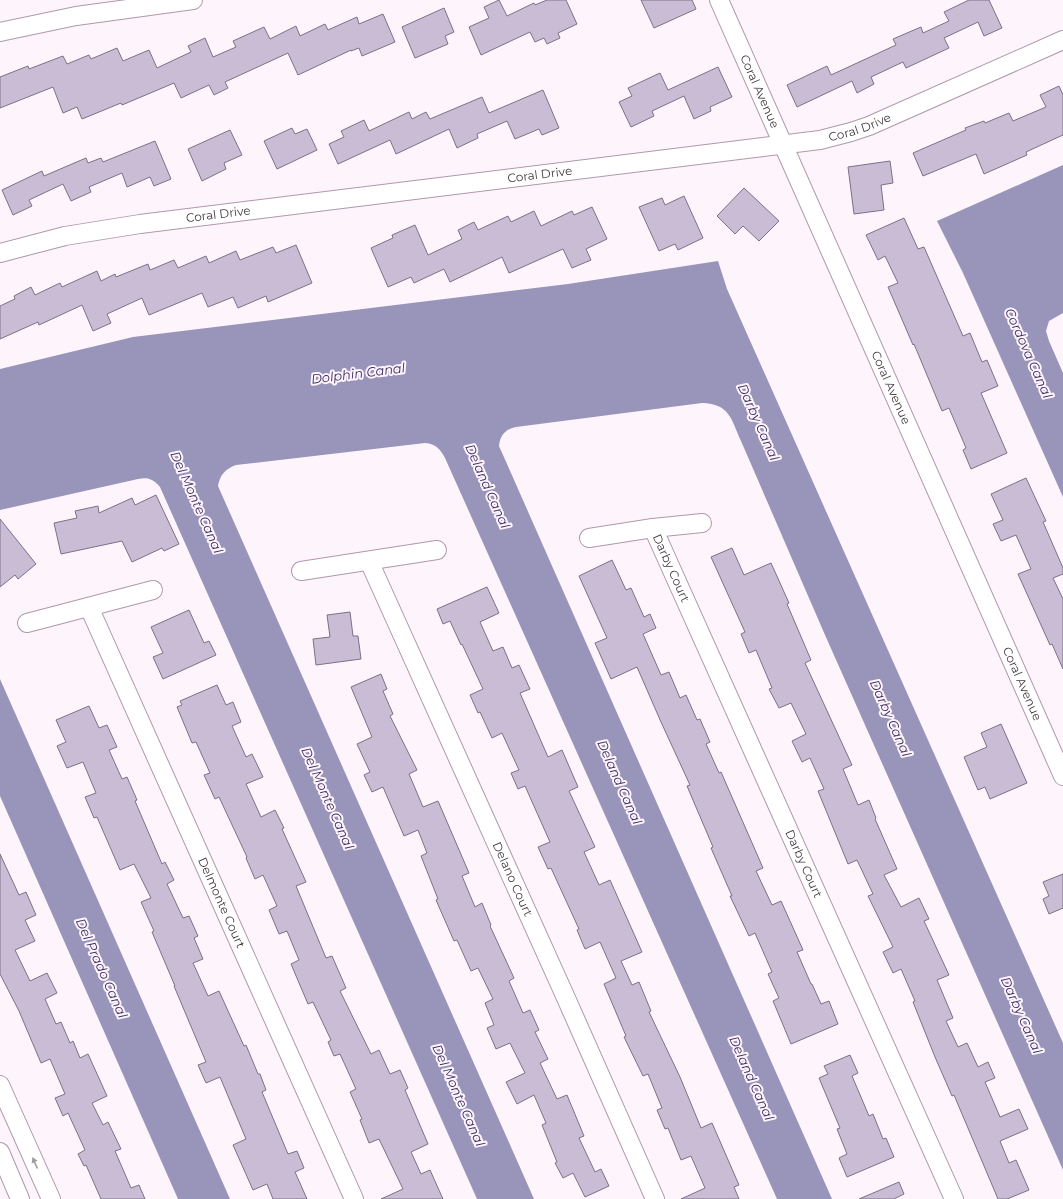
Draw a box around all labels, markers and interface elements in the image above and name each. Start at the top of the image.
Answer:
street label: Coral Avenue [737,52,783,130]
street label: Coral Drive [827,109,893,144]
street label: Coral Drive [507,163,573,186]
street label: Coral Drive [185,202,251,225]
water label: Cordova Canal [1002,305,1056,401]
street label: Coral Avenue [868,348,914,427]
water label: Dolphin Canal [310,359,406,387]
water label: Darby Canal [735,381,783,463]
water label: Deland Canal [462,441,514,531]
water label: Del Monte Canal [167,448,227,556]
street label: Darby Court [650,532,693,604]
street label: Coral Avenue [1000,645,1045,723]
water label: Darby Canal [867,677,915,759]
water label: Deland Canal [594,737,646,827]
water label: Del Monte Canal [298,744,358,852]
street label: Darby Court [782,827,826,900]
street label: Delano Court [490,839,536,919]
street label: Delmonte Court [195,855,249,950]
water label: Del Prado Canal [73,916,131,1021]
water label: Darby Canal [998,974,1046,1056]
water label: Deland Canal [726,1033,778,1123]
water label: Del Monte Canal [429,1041,489,1149]
one-way arrow [32,1158,38,1169]

